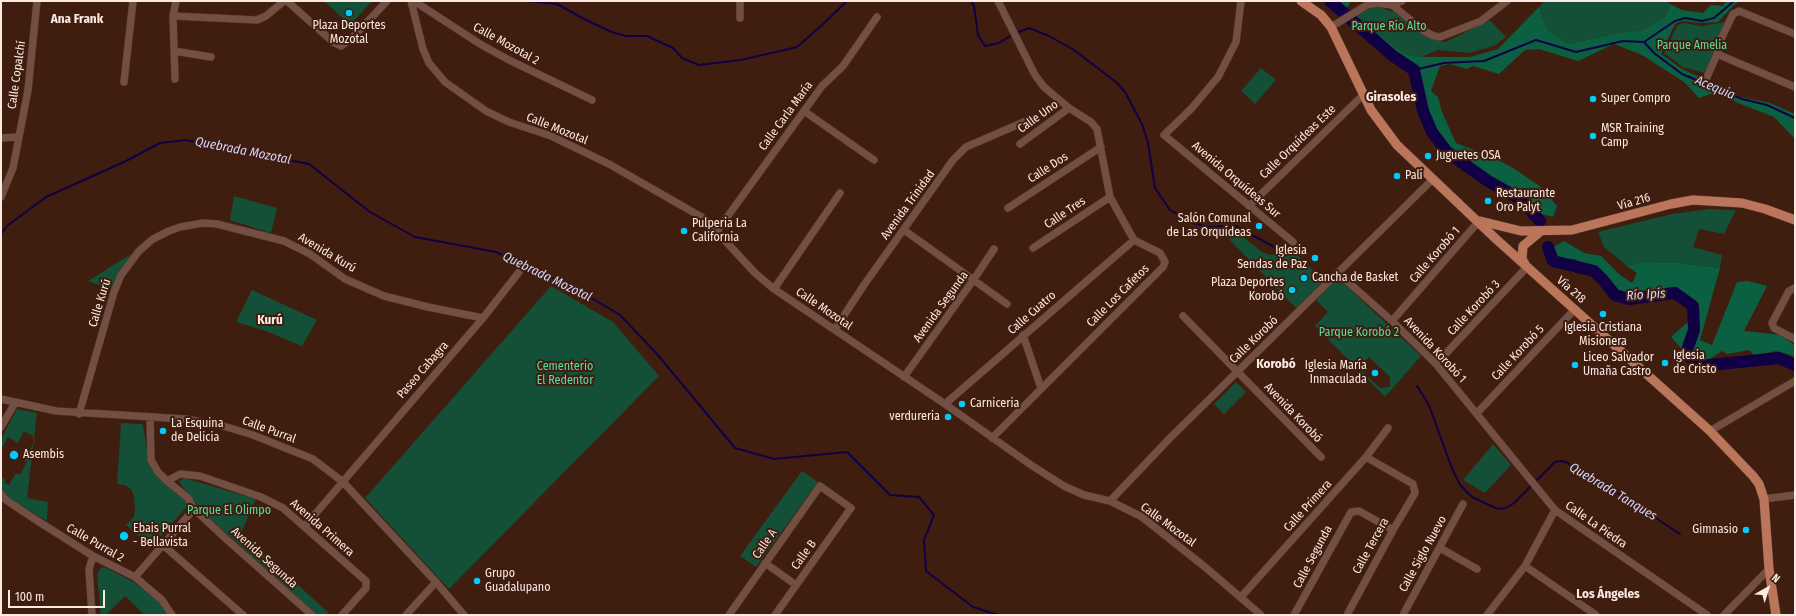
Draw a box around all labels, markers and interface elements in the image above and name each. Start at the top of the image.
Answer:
marker: Plaza Deportes Mozotal [344,8,354,18]
district label: Ana Frank [51,11,103,27]
place label: Plaza Deportes Mozotal [312,19,386,47]
street label: Calle Mozotal 2 [470,20,542,68]
park label: Parque Río Alto [1351,20,1427,34]
park label: Parque Amelia [1657,39,1727,53]
street label: Calle Copalchí [5,40,29,110]
water label: Acequia [1693,73,1737,103]
street label: Calle Carla María [756,79,816,153]
district label: Girasoles [1366,89,1416,105]
place label: Super Compro [1601,92,1670,106]
marker: Super Compro [1588,94,1598,104]
street label: Calle Uno [1015,98,1061,136]
street label: Calle Orquídeas Este [1257,102,1339,182]
street label: Calle Mozotal [524,110,590,148]
place label: MSR Training Camp [1601,122,1664,150]
marker: MSR Training Camp [1588,131,1598,141]
water label: Quebrada Mozotal [194,134,292,168]
street label: Avenida Orquídeas Sur [1189,139,1283,221]
place label: Juguetes OSA [1436,149,1501,163]
street label: Calle Dos [1025,150,1071,186]
marker: Juguetes OSA [1423,151,1433,161]
street label: Avenida Trinidad [878,167,938,243]
place label: Palí [1405,169,1423,183]
marker: Palí [1392,171,1402,181]
place label: Restaurante Oro Palyt [1496,187,1555,215]
street label: Vía 216 [1616,190,1652,214]
street label: Calle Tres [1042,194,1088,232]
marker: Restaurante Oro Palyt [1483,196,1493,206]
place label: Salón Comunal de Las Orquídeas [1167,212,1251,240]
place label: Pulperia La California [692,217,747,245]
marker: Salón Comunal de Las Orquídeas [1254,221,1264,231]
street label: Calle Korobó 1 [1407,224,1463,286]
marker: Pulperia La California [679,226,689,236]
street label: Avenida Kurú [295,230,359,276]
place label: Iglesia Sendas de Paz [1237,244,1307,272]
water label: Quebrada Mozotal [500,249,594,305]
marker: Iglesia Sendas de Paz [1310,253,1320,263]
street label: Calle Los Cafetos [1084,262,1152,330]
street label: Avenida Segunda [910,269,972,345]
place label: Cancha de Basket [1312,271,1398,285]
marker: Cancha de Basket [1299,273,1309,283]
street label: Vía 218 [1554,274,1588,306]
place label: Plaza Deportes Korobó [1211,276,1284,304]
street label: Calle Kurú [86,277,114,329]
street label: Calle Korobó 3 [1445,277,1503,339]
street label: Calle Mozotal [793,285,855,333]
marker: Plaza Deportes Korobó [1287,285,1297,295]
water label: Río Ipís [1626,286,1666,304]
street label: Calle Cuatro [1005,288,1059,338]
marker: Iglesia Cristiana Misionera [1598,309,1608,319]
district label: Kurú [257,312,283,328]
street label: Calle Korobó [1227,313,1281,367]
street label: Avenida Korobó 1 [1401,314,1469,386]
place label: Iglesia Cristiana Misionera [1564,321,1642,349]
street label: Calle Korobó 5 [1489,322,1547,384]
park label: Parque Korobó 2 [1319,326,1399,340]
street label: Paseo Cabagra [394,339,452,401]
place label: Iglesia de Cristo [1673,349,1716,377]
place label: Liceo Salvador Umaña Castro [1583,351,1654,379]
district label: Korobó [1256,356,1296,372]
marker: Iglesia de Cristo [1660,358,1670,368]
place label: Iglesia María Inmaculada [1305,359,1367,387]
park label: Cementerio El Redentor [537,360,593,388]
marker: Liceo Salvador Umaña Castro [1570,360,1580,370]
marker: Iglesia María Inmaculada [1370,368,1380,378]
street label: Avenida Korobó [1261,380,1325,446]
place label: Carniceria [970,397,1019,411]
marker: Carniceria [957,399,967,409]
place label: verdureria [889,410,940,424]
marker: verdureria [943,412,953,422]
street label: Calle Purral [240,414,298,446]
place label: La Esquina de Delicia [171,417,224,445]
marker: La Esquina de Delicia [158,426,168,436]
place label: Asembis [23,448,64,462]
marker: Asembis [8,449,20,461]
water label: Quebrada Tanques [1566,460,1660,524]
street label: Calle Primera [1281,477,1335,535]
street label: Avenida Primera [287,496,357,560]
street label: Calle La Piedra [1562,498,1630,552]
street label: Calle Mozotal [1137,500,1199,550]
park label: Parque El Olimpo [187,504,271,518]
street label: Calle Siglo Nuevo [1396,513,1450,595]
street label: Calle Tercera [1350,515,1392,577]
street label: Calle Purral 2 [64,521,126,565]
place label: Ebais Purral - Bellavista [133,522,191,550]
street label: Calle Segunda [1290,523,1336,591]
place label: Gimnasio [1692,523,1738,537]
street label: Avenida Segunda [228,524,300,592]
marker: Gimnasio [1741,525,1751,535]
street label: Calle A [750,526,780,562]
marker: Ebais Purral - Bellavista [118,530,130,542]
street label: Calle B [788,537,820,573]
place label: Grupo Guadalupano [485,567,550,595]
north arrow [1748,568,1788,608]
text: N [1769,571,1783,585]
marker: Grupo Guadalupano [472,576,482,586]
scale bar [10,582,107,608]
district label: Los Ángeles [1576,586,1640,602]
text: 100 m [15,590,44,604]

